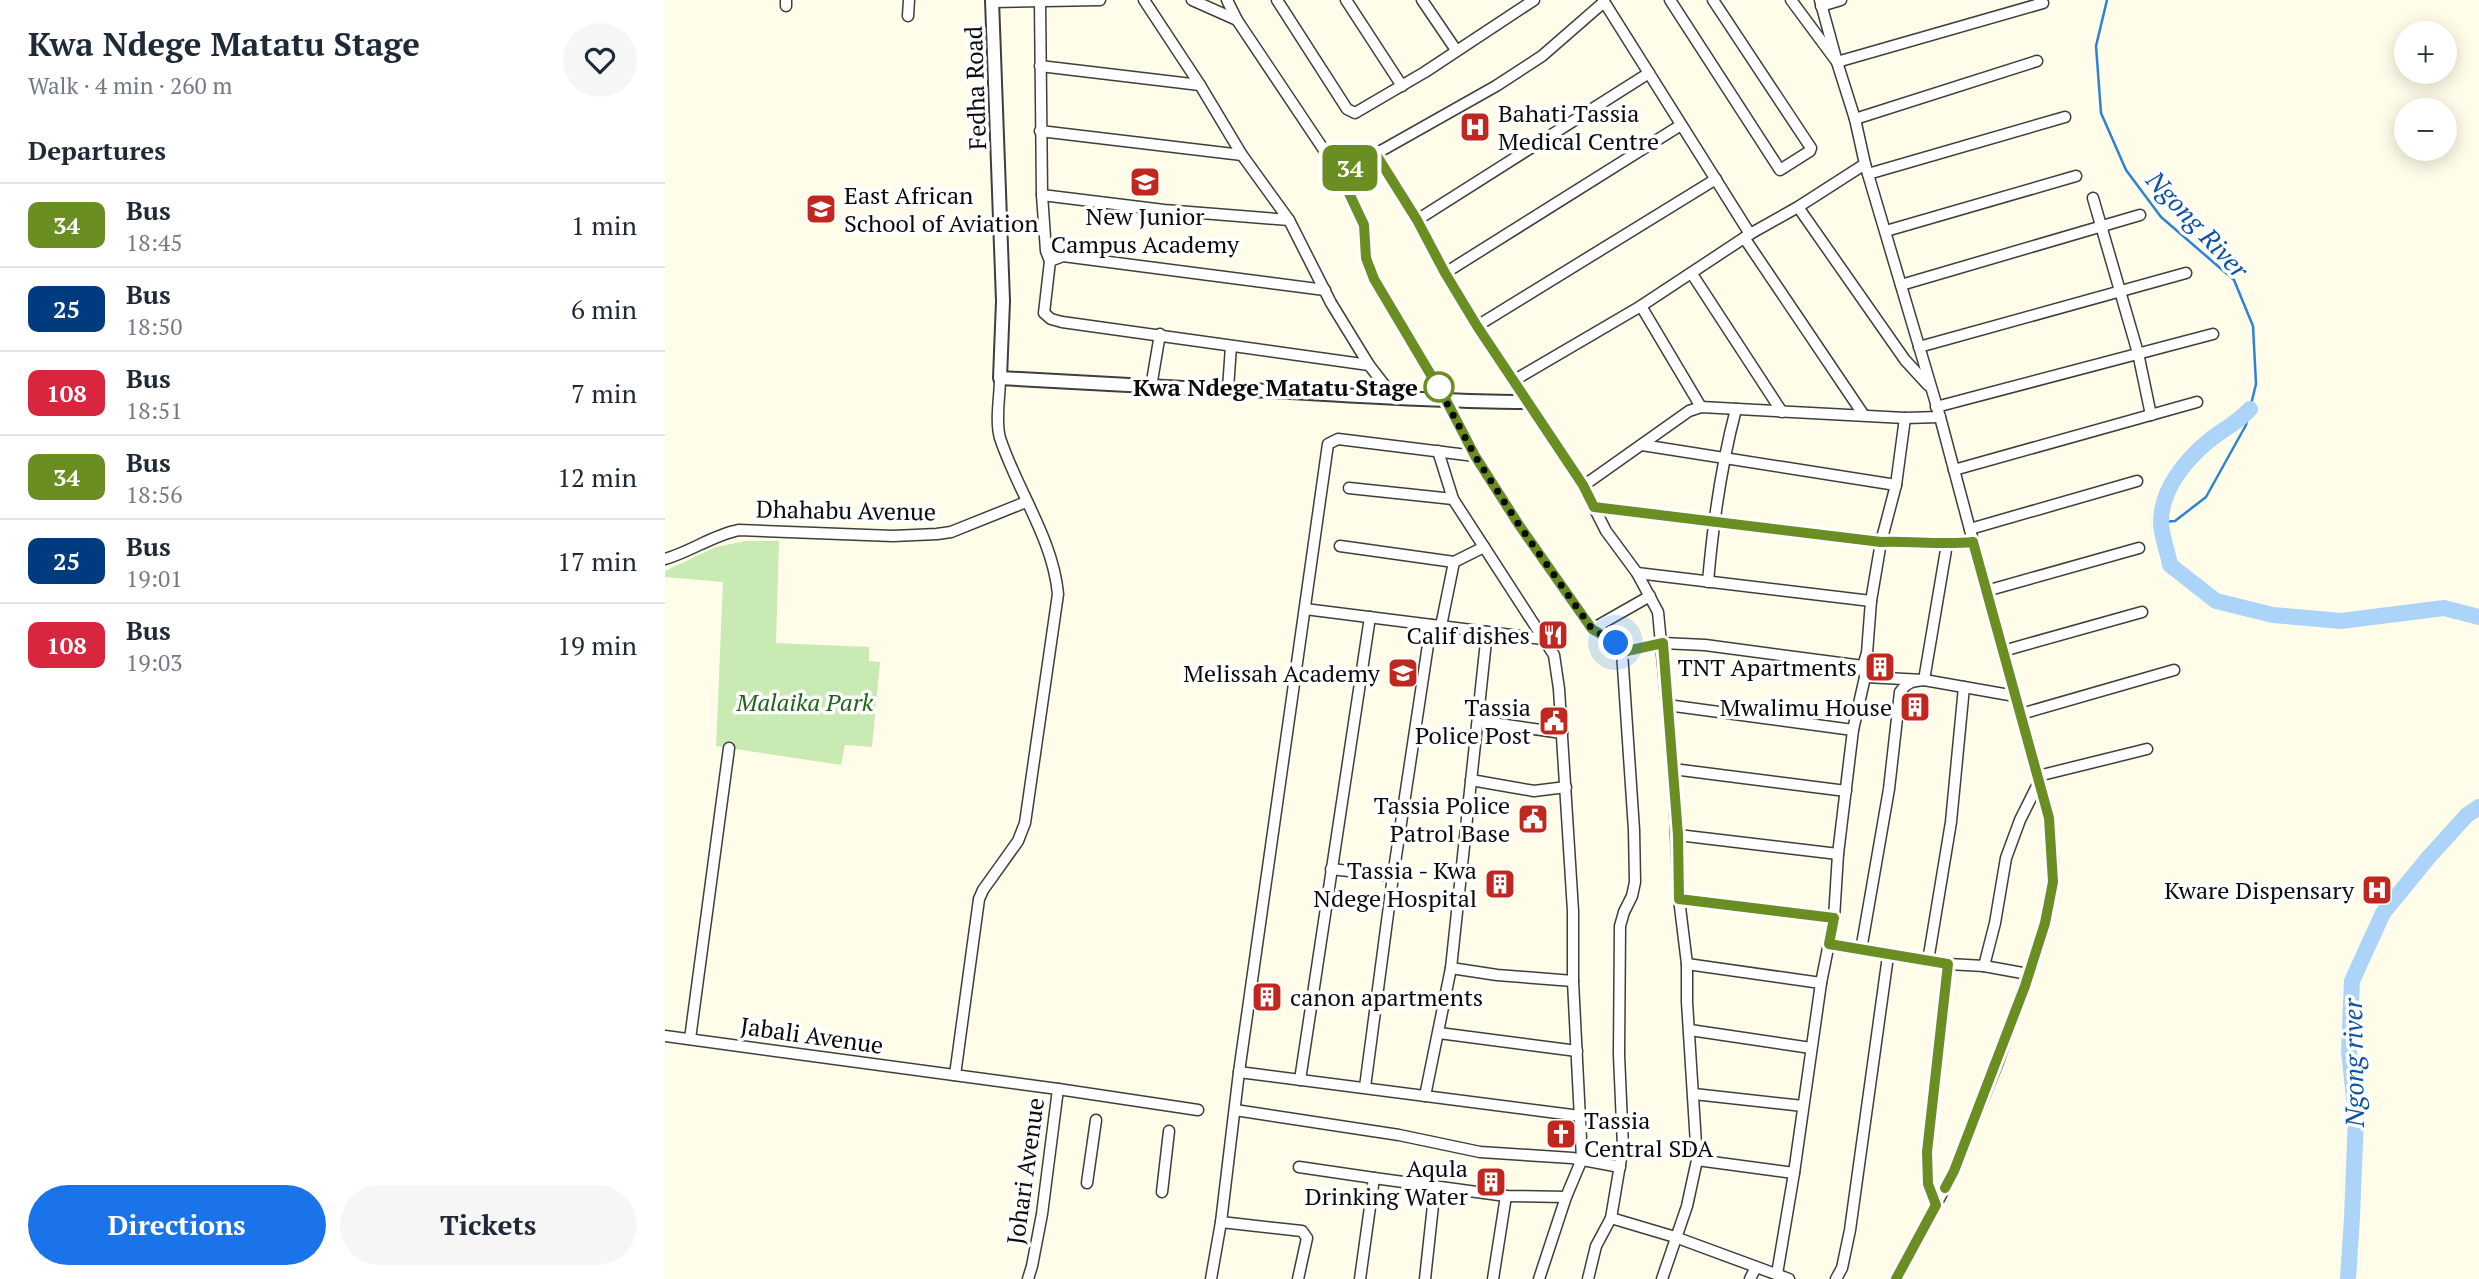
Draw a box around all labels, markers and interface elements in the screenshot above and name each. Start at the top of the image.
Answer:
map controls [2394,21,2457,161]
button: + [2394,21,2457,84]
text: Kwa Ndege Matatu Stage [28,22,420,65]
button: heart [563,23,637,97]
street label: Fedha Road [957,25,993,151]
text: Walk · 4 min · 260 m [28,70,232,101]
place label: Bahati Tassia Medical Centre [1498,97,1659,157]
button: − [2394,98,2457,161]
hospital icon: Bahati Tassia Medical Centre [1458,110,1492,144]
text: Departures [28,133,166,167]
line badge: 34 [1319,145,1381,191]
text: 34 [1336,152,1364,184]
water label: Ngong River [2139,162,2257,286]
school or university icon: New Junior Campus Academy [1128,165,1162,199]
place label: East African School of Aviation [844,179,1038,239]
school or university icon: East African School of Aviation [804,192,838,226]
text: Bus [126,193,171,227]
place label: New Junior Campus Academy [1051,200,1240,260]
text: 1 min [571,208,637,242]
text: 34 [53,209,80,241]
text: 18:45 [126,227,183,258]
text: Bus [126,277,171,311]
text: 6 min [571,292,637,326]
text: 25 [53,293,80,325]
text: 18:50 [126,311,183,342]
text: Bus [126,361,171,395]
place label: Kwa Ndege Matatu Stage [1133,371,1418,403]
marker: Kwa Ndege Matatu Stage [1424,372,1454,402]
text: 7 min [571,376,637,410]
text: 108 [46,377,87,409]
text: 18:51 [126,395,183,426]
text: Bus [126,445,171,479]
text: 12 min [557,460,637,494]
text: 34 [53,461,80,493]
text: 18:56 [126,479,183,510]
street label: Dhahabu Avenue [756,492,936,528]
text: Bus [126,529,171,563]
text: 17 min [557,544,637,578]
text: 25 [53,545,80,577]
text: 19:01 [126,563,183,594]
text: Bus [126,613,171,647]
restaurant icon: Calif dishes [1536,618,1570,652]
place label: Calif dishes [1406,619,1530,651]
your location [1598,625,1633,660]
text: 19 min [557,628,637,662]
text: 108 [46,629,87,661]
text: 19:03 [126,647,183,678]
building icon: TNT Apartments [1863,650,1897,684]
place label: TNT Apartments [1678,651,1857,683]
school or university icon: Melissah Academy [1386,656,1420,690]
place label: Melissah Academy [1183,657,1381,689]
park label: Malaika Park [736,686,874,718]
building icon: Mwalimu House [1898,690,1932,724]
place label: Tassia Police Post [1415,691,1531,751]
place label: Mwalimu House [1720,691,1892,723]
public building icon: Tassia Police Post [1537,704,1571,738]
place label: Tassia Police Patrol Base [1374,789,1510,849]
public building icon: Tassia Police Patrol Base [1516,802,1550,836]
place label: Tassia - Kwa Ndege Hospital [1313,854,1477,914]
building icon: Tassia - Kwa Ndege Hospital [1483,867,1517,901]
hospital icon: Kware Dispensary [2360,873,2394,907]
place label: Kware Dispensary [2164,874,2355,906]
building icon: canon apartments [1250,980,1284,1014]
place label: canon apartments [1290,981,1483,1013]
water label: Ngong river [2335,997,2371,1129]
street label: Jabali Avenue [739,1009,885,1061]
street label: Johari Avenue [999,1095,1051,1247]
place label: Tassia Central SDA [1584,1104,1714,1164]
church icon: Tassia Central SDA [1544,1117,1578,1151]
place label: Aqula Drinking Water [1305,1152,1469,1212]
building icon: Aqula Drinking Water [1474,1165,1508,1199]
button: Directions [28,1185,326,1265]
button: Tickets [340,1185,637,1265]

